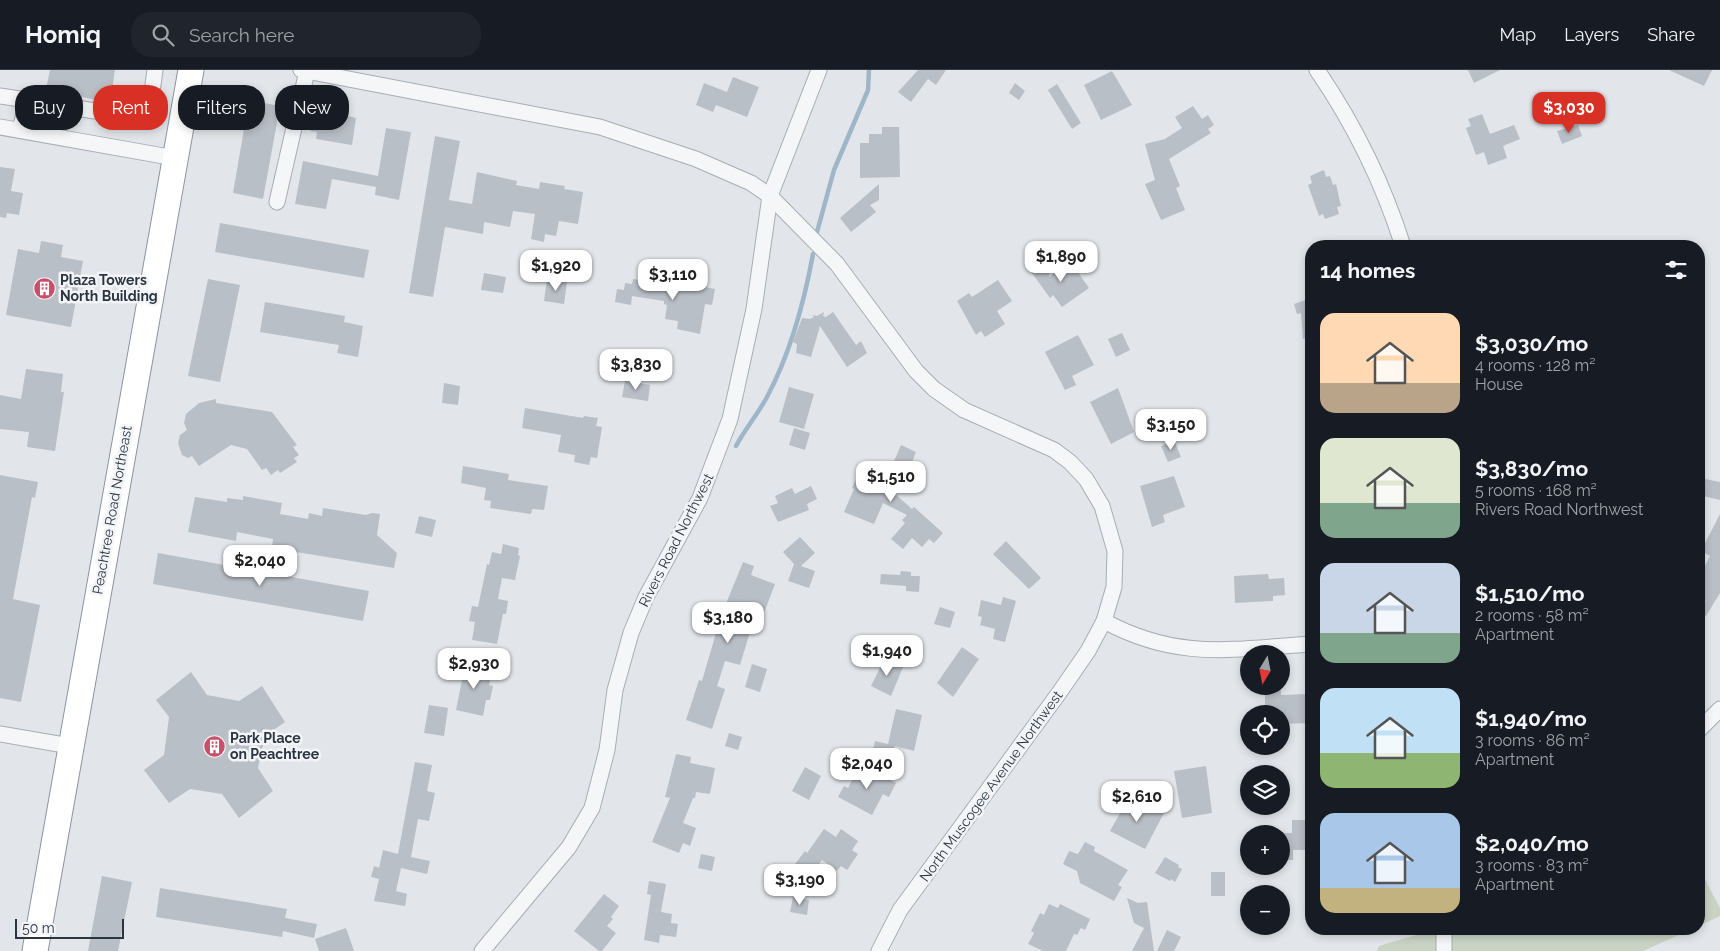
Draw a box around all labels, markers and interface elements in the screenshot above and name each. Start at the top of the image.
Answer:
search box [131,12,481,57]
text: Homiq [25,20,101,49]
icon: search [149,21,177,49]
text: Search here [189,24,294,46]
text: Map [1500,24,1536,45]
text: Layers [1564,24,1619,45]
text: Share [1647,24,1695,45]
chip: Buy [15,85,83,130]
chip: Rent [93,85,168,130]
chip: Filters [178,85,265,130]
chip: New [275,85,349,130]
pin: $3,030 [1528,92,1610,134]
text: $3,030 [1543,98,1595,117]
pin: $1,890 [1020,240,1102,283]
text: $1,890 [1036,247,1086,266]
pin: $1,920 [515,250,597,292]
text: $1,920 [531,256,581,275]
icon: filters [1662,256,1690,284]
pin: $3,110 [632,258,714,301]
text: 14 homes [1320,258,1415,283]
text: $3,110 [649,265,697,284]
place label: Plaza Towers North Building [60,272,158,304]
building icon: Plaza Towers North Building [32,276,56,300]
text: $3,030/mo [1475,331,1588,356]
icon: home [1360,333,1420,393]
pin: $3,830 [595,348,677,391]
text: $3,830 [610,355,662,374]
text: 4 rooms · 128 m² [1475,356,1596,375]
text: House [1475,375,1523,394]
pin: $3,150 [1130,408,1212,451]
text: $3,150 [1146,415,1196,434]
street label: Peachtree Road Northeast [89,424,135,596]
text: $3,830/mo [1475,456,1588,481]
icon: home [1360,458,1420,518]
pin: $1,510 [850,460,932,503]
text: $1,510 [867,467,915,486]
street label: Rivers Road Northwest [635,470,717,609]
text: 5 rooms · 168 m² [1475,481,1597,500]
text: Rivers Road Northwest [1475,500,1643,519]
pin: $2,040 [219,544,301,587]
text: $2,040 [234,551,286,570]
text: $1,510/mo [1475,581,1585,606]
icon: home [1360,583,1420,643]
pin: $3,180 [687,602,769,644]
text: 2 rooms · 58 m² [1475,606,1589,625]
text: $3,180 [703,608,753,627]
text: Apartment [1475,625,1554,644]
pin: $1,940 [846,634,928,677]
text: $1,940 [862,641,912,660]
north arrow [1240,645,1290,695]
map controls [1240,645,1290,935]
pin: $2,930 [433,648,515,690]
text: $2,930 [448,654,500,673]
street label: North Muscogee Avenue Northwest [916,687,1066,885]
button: locate [1240,705,1290,755]
text: $1,940/mo [1475,706,1587,731]
icon: home [1360,708,1420,768]
place label: Park Place on Peachtree [230,730,320,762]
text: 3 rooms · 86 m² [1475,731,1590,750]
building icon: Park Place on Peachtree [202,734,226,758]
pin: $2,040 [826,748,908,790]
text: Apartment [1475,750,1554,769]
text: $2,040 [841,754,893,773]
button: layers [1240,765,1290,815]
pin: $2,610 [1096,780,1178,823]
text: $2,610 [1112,787,1162,806]
button: + [1240,825,1290,875]
text: $2,040/mo [1475,831,1589,856]
icon: home [1360,833,1420,893]
text: 3 rooms · 83 m² [1475,856,1589,875]
pin: $3,190 [759,864,841,906]
text: $3,190 [775,870,825,889]
text: Apartment [1475,875,1554,894]
button: − [1240,885,1290,935]
scale bar [15,916,124,939]
text: 50 m [22,920,55,936]

